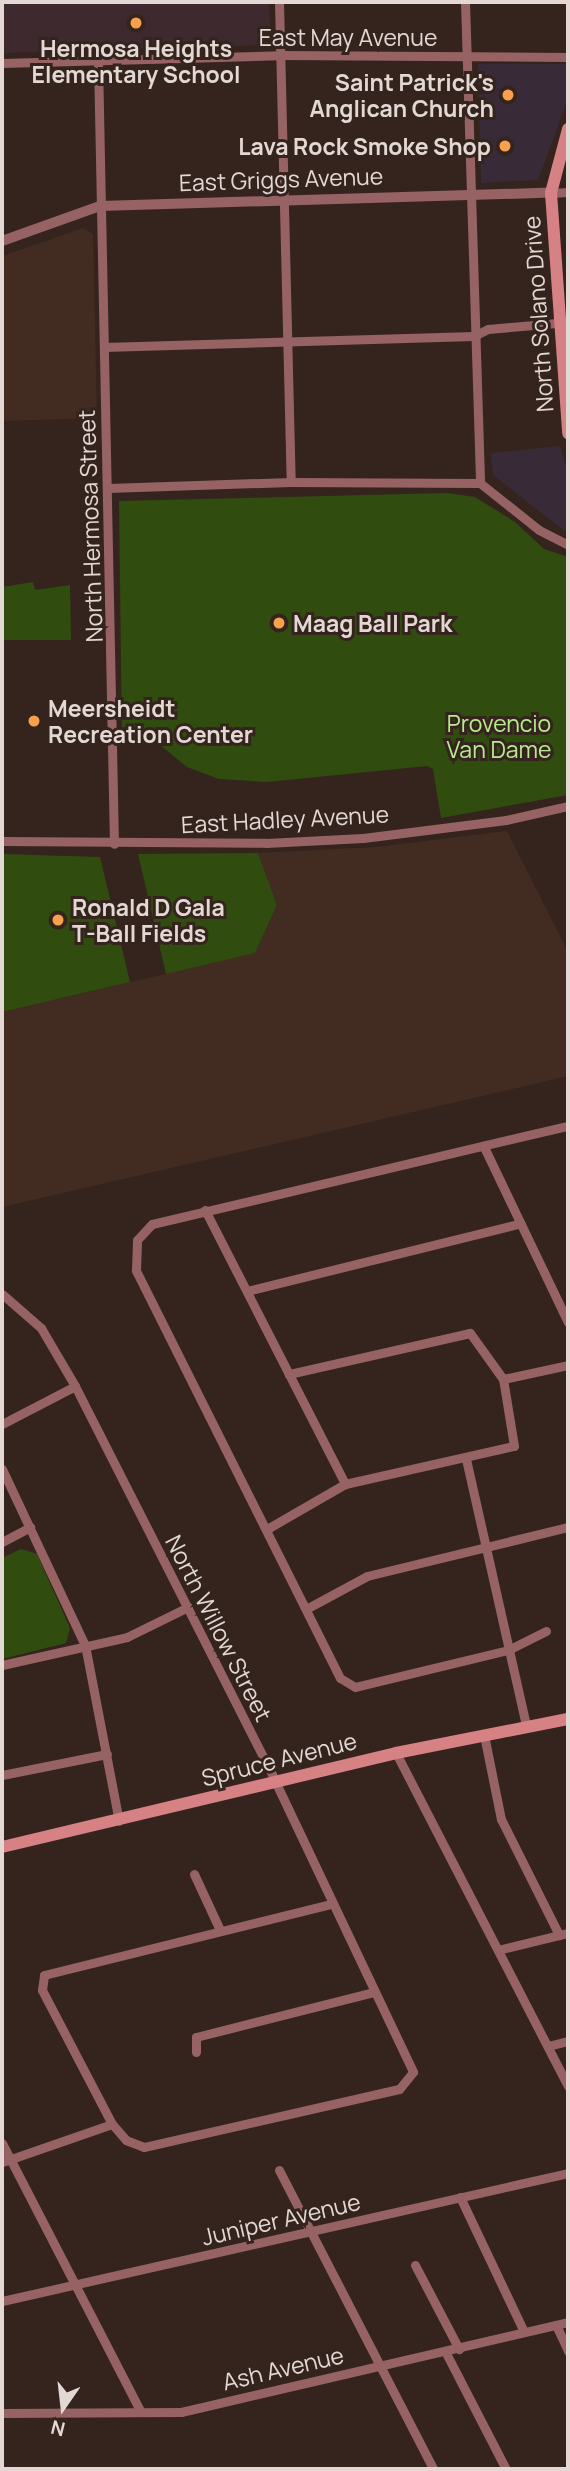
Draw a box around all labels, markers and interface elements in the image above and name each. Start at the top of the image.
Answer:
marker: Hermosa Heights Elementary School [128,15,144,31]
street label: East May Avenue [259,23,437,51]
place label: Hermosa Heights Elementary School [32,34,240,88]
place label: Saint Patrick's Anglican Church [310,68,494,122]
marker: Saint Patrick's Anglican Church [500,87,516,103]
place label: Lava Rock Smoke Shop [238,132,491,160]
marker: Lava Rock Smoke Shop [497,138,513,154]
street label: East Griggs Avenue [178,162,384,196]
street label: North Solano Drive [517,215,559,413]
street label: North Hermosa Street [72,409,108,643]
place label: Maag Ball Park [293,609,452,637]
marker: Maag Ball Park [271,615,287,631]
place label: Meersheidt Recreation Center [48,694,253,748]
park label: Provencio Van Dame [447,709,551,763]
marker: Meersheidt Recreation Center [26,713,42,729]
street label: East Hadley Avenue [180,800,390,838]
place label: Ronald D Gala T-Ball Fields [72,893,225,947]
marker: Ronald D Gala T-Ball Fields [50,912,66,928]
street label: North Willow Street [160,1530,278,1726]
street label: Spruce Avenue [199,1726,359,1792]
street label: Juniper Avenue [199,2187,363,2251]
street label: Ash Avenue [220,2341,346,2395]
north arrow [28,2373,98,2443]
text: N [48,2414,68,2443]

